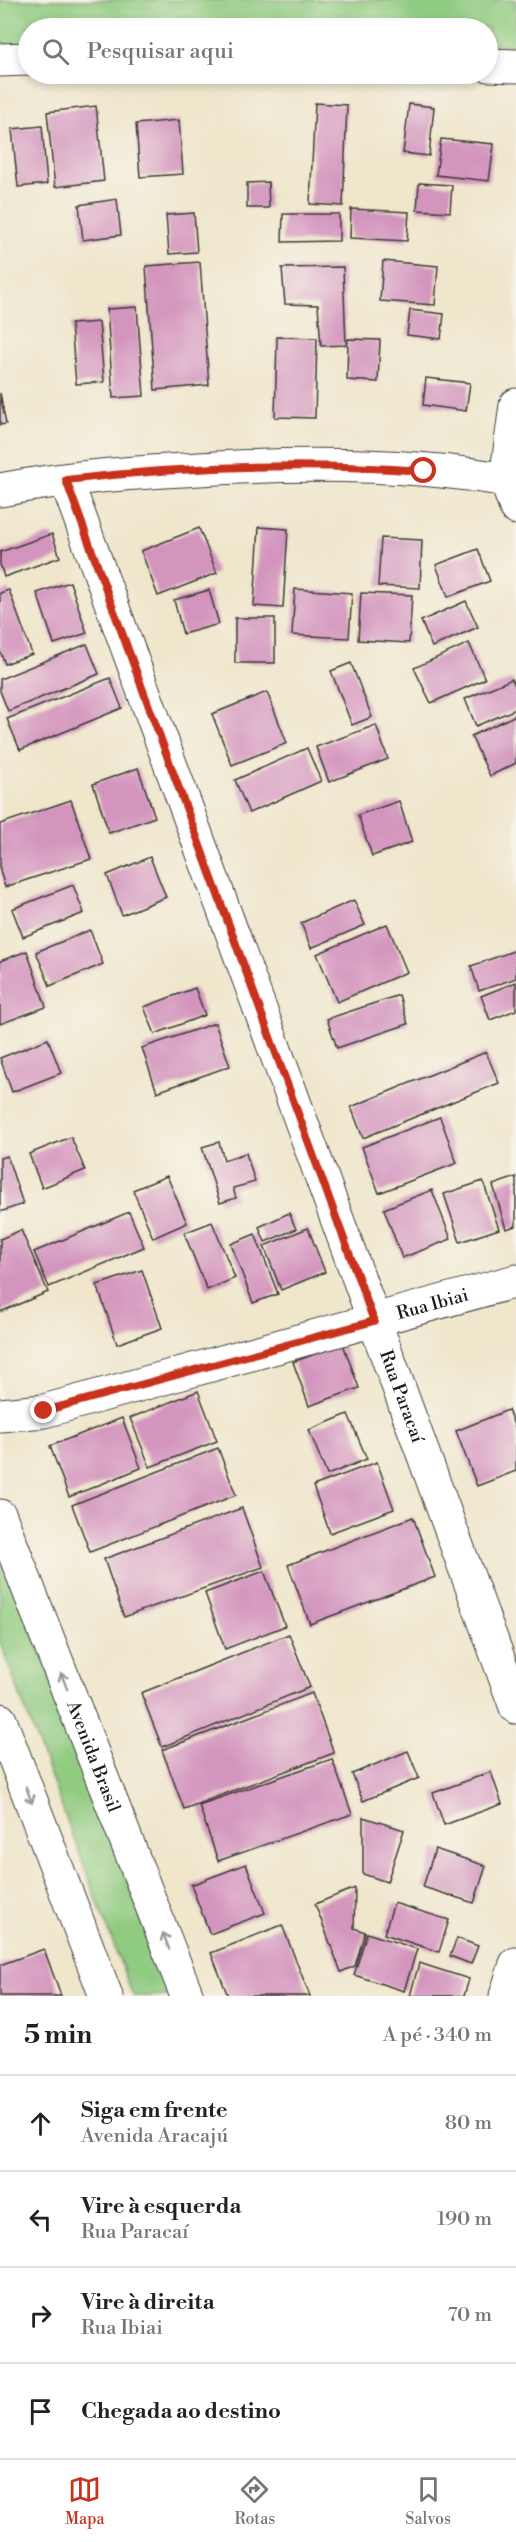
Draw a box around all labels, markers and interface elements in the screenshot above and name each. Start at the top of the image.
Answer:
search box [18,18,498,84]
icon: search [39,35,72,68]
text: Pesquisar aqui [87,38,234,65]
route start [410,457,436,483]
street label: Rua Ibiai [394,1284,471,1325]
street label: Rua Paracaí [374,1347,429,1447]
route end [30,1397,56,1423]
one-way arrow [58,1673,69,1691]
street label: Avenida Brasil [61,1697,126,1816]
one-way arrow [24,1785,35,1803]
one-way arrow [159,1933,170,1951]
text: 5 min [24,2019,92,2051]
text: A pé · 340 m [383,2023,492,2048]
text: Siga em frente [81,2097,228,2124]
icon: ahead [24,2107,57,2140]
text: 80 m [445,2111,492,2136]
text: Avenida Aracajú [81,2124,228,2149]
text: Vire à esquerda [81,2193,241,2220]
icon: left [24,2203,57,2236]
text: 190 m [437,2207,492,2232]
text: Rua Paracaí [81,2220,189,2245]
text: Vire à direita [81,2289,215,2316]
icon: right [24,2299,57,2332]
text: 70 m [448,2303,492,2328]
text: Rua Ibiai [81,2316,163,2341]
icon: arrive [24,2395,57,2428]
text: Chegada ao destino [81,2398,281,2425]
tab: Mapa [65,2473,105,2529]
tab: Rotas [235,2473,275,2529]
tab: Salvos [405,2473,451,2529]

